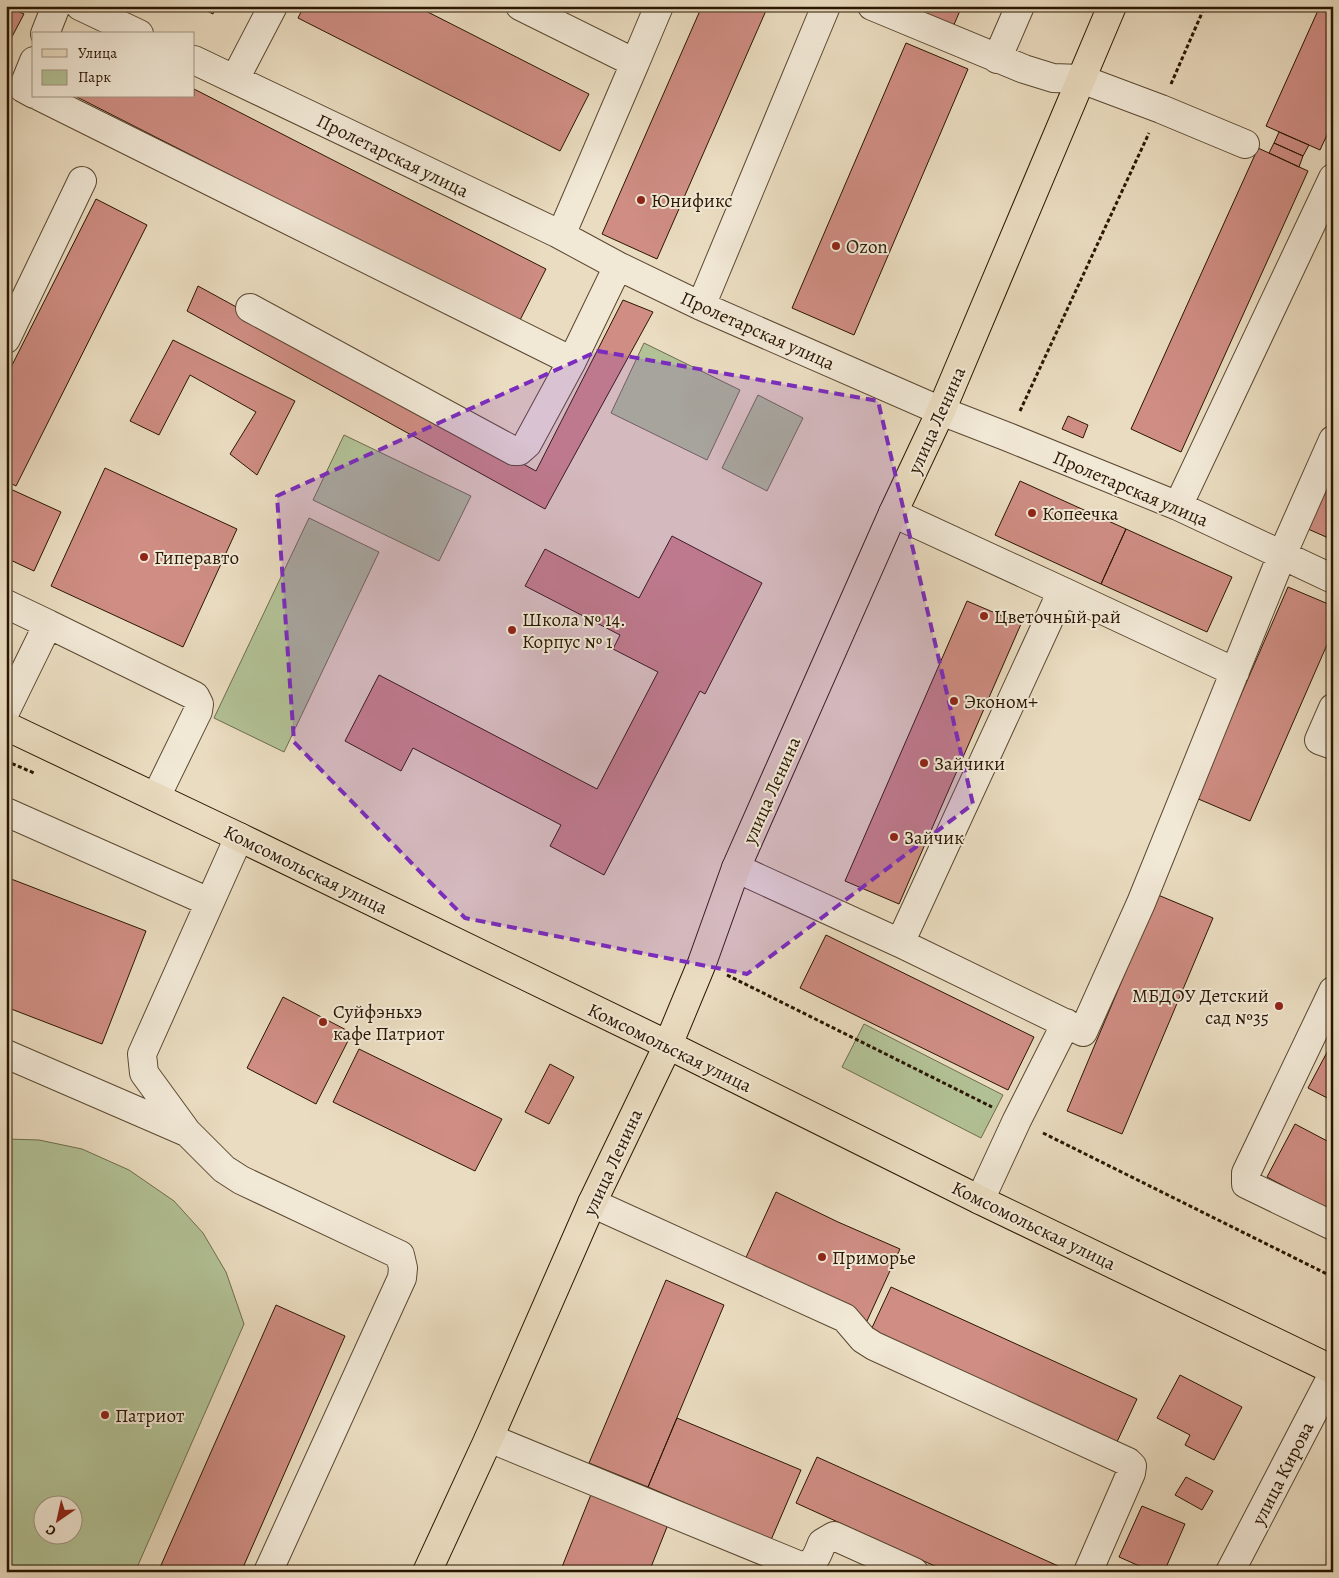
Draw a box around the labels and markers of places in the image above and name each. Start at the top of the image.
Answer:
place label: Юнификс [651,188,733,214]
marker: Юнификс [635,194,647,206]
place label: Ozon [846,234,888,260]
marker: Ozon [830,240,842,252]
place label: Копеечка [1042,501,1119,527]
marker: Копеечка [1026,507,1038,519]
place label: Гиперавто [154,545,239,571]
marker: Гиперавто [138,551,150,563]
place label: Цветочный рай [994,604,1121,630]
place label: Школа № 14. Корпус № 1 [522,607,626,655]
marker: Цветочный рай [978,610,990,622]
marker: Школа № 14. Корпус № 1 [506,624,518,636]
place label: Эконом+ [964,689,1038,715]
marker: Эконом+ [948,695,960,707]
place label: Зайчики [934,751,1005,777]
marker: Зайчики [918,757,930,769]
place label: Зайчик [904,825,964,851]
marker: Зайчик [888,831,900,843]
place label: МБДОУ Детский сад №35 [1132,983,1269,1031]
place label: Суйфэньхэ кафе Патриот [333,999,445,1047]
marker: МБДОУ Детский сад №35 [1273,1000,1285,1012]
marker: Суйфэньхэ кафе Патриот [317,1016,329,1028]
place label: Приморье [832,1245,916,1271]
marker: Приморье [816,1251,828,1263]
place label: Патриот [115,1403,185,1429]
marker: Патриот [99,1409,111,1421]

